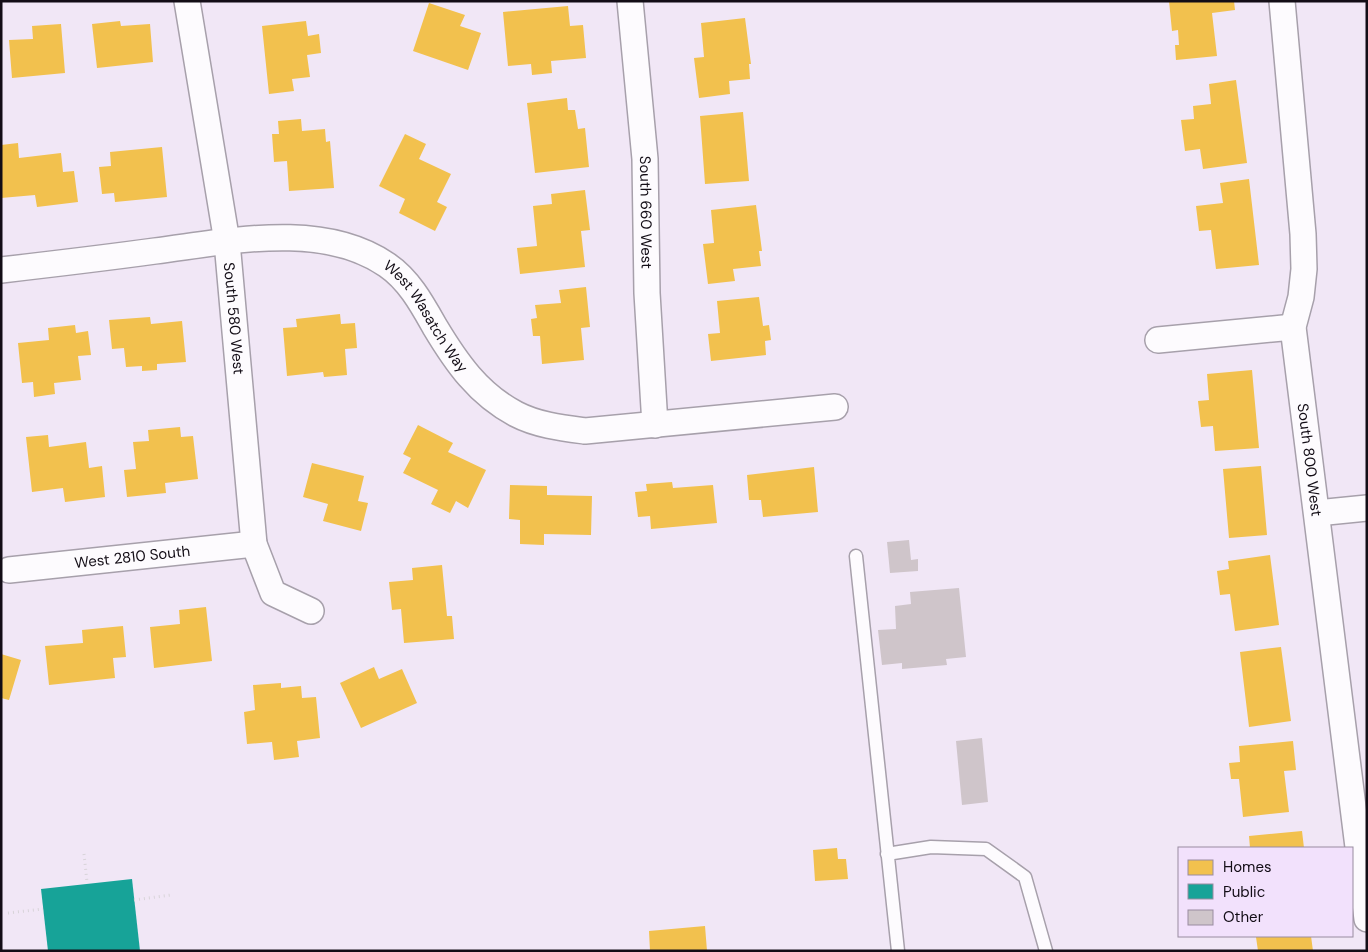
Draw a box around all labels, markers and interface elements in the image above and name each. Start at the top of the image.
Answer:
street label: South 660 West [635,156,657,269]
street label: West Wasatch Way [379,256,473,377]
street label: South 580 West [219,261,249,376]
street label: South 800 West [1293,402,1327,518]
street label: West 2810 South [73,541,191,573]
legend [1178,847,1353,937]
text: Homes [1223,857,1272,877]
text: Public [1223,882,1265,902]
text: Other [1223,907,1264,927]

